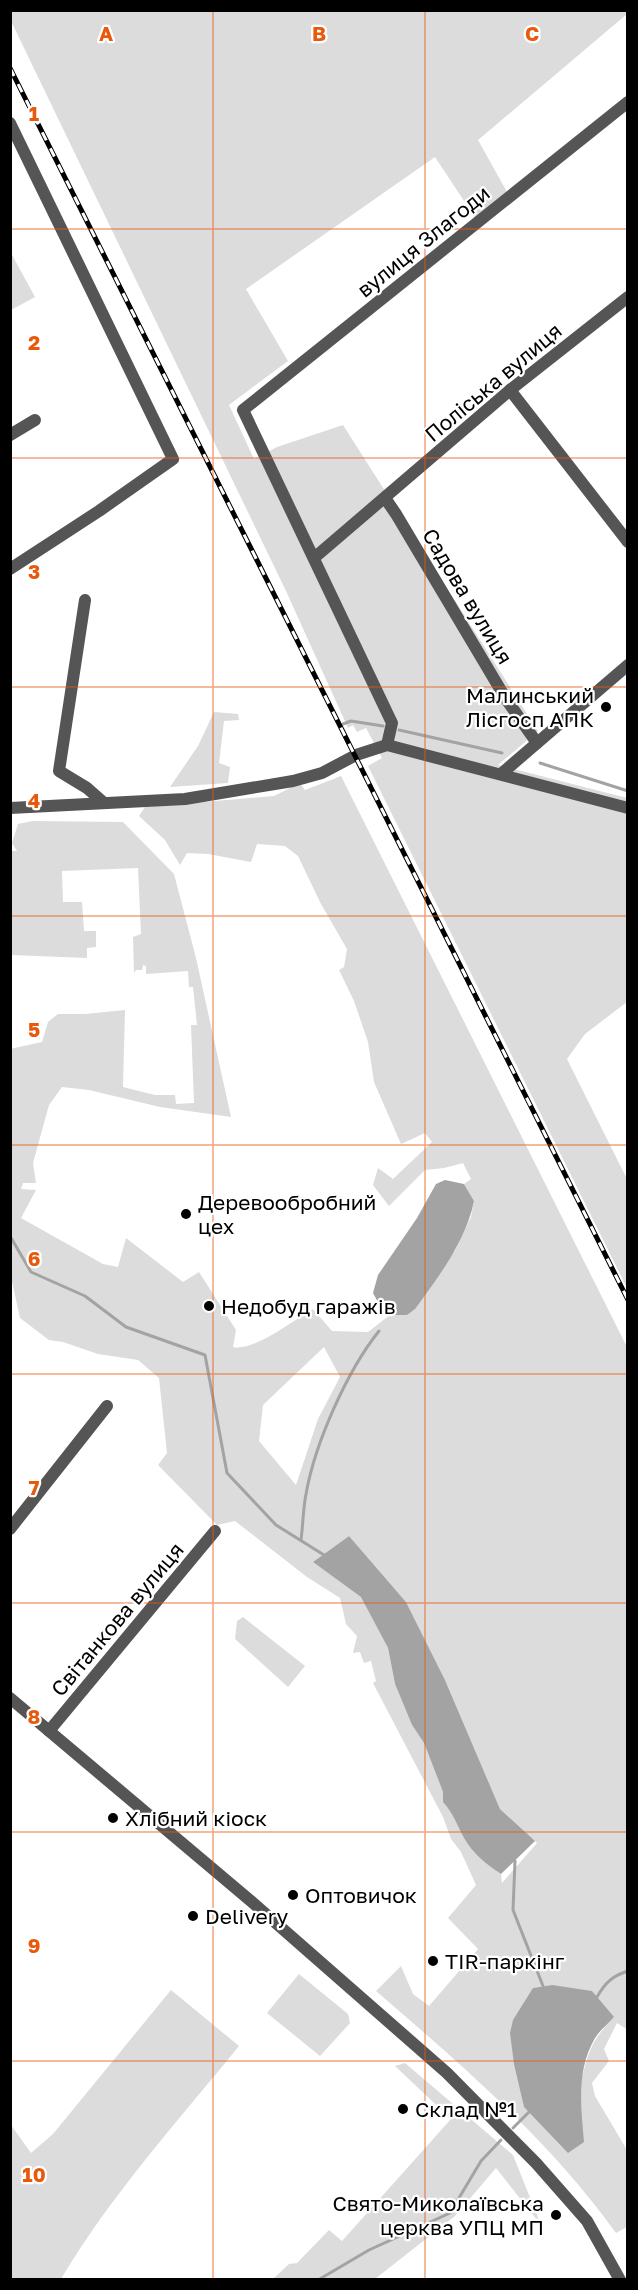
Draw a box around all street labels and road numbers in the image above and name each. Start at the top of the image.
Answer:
street label: вулиця Злагоди [351,180,495,302]
street label: Поліська вулиця [419,317,567,447]
street label: Садова вулиця [417,524,519,668]
street label: Світанкова вулиця [45,1537,189,1701]

